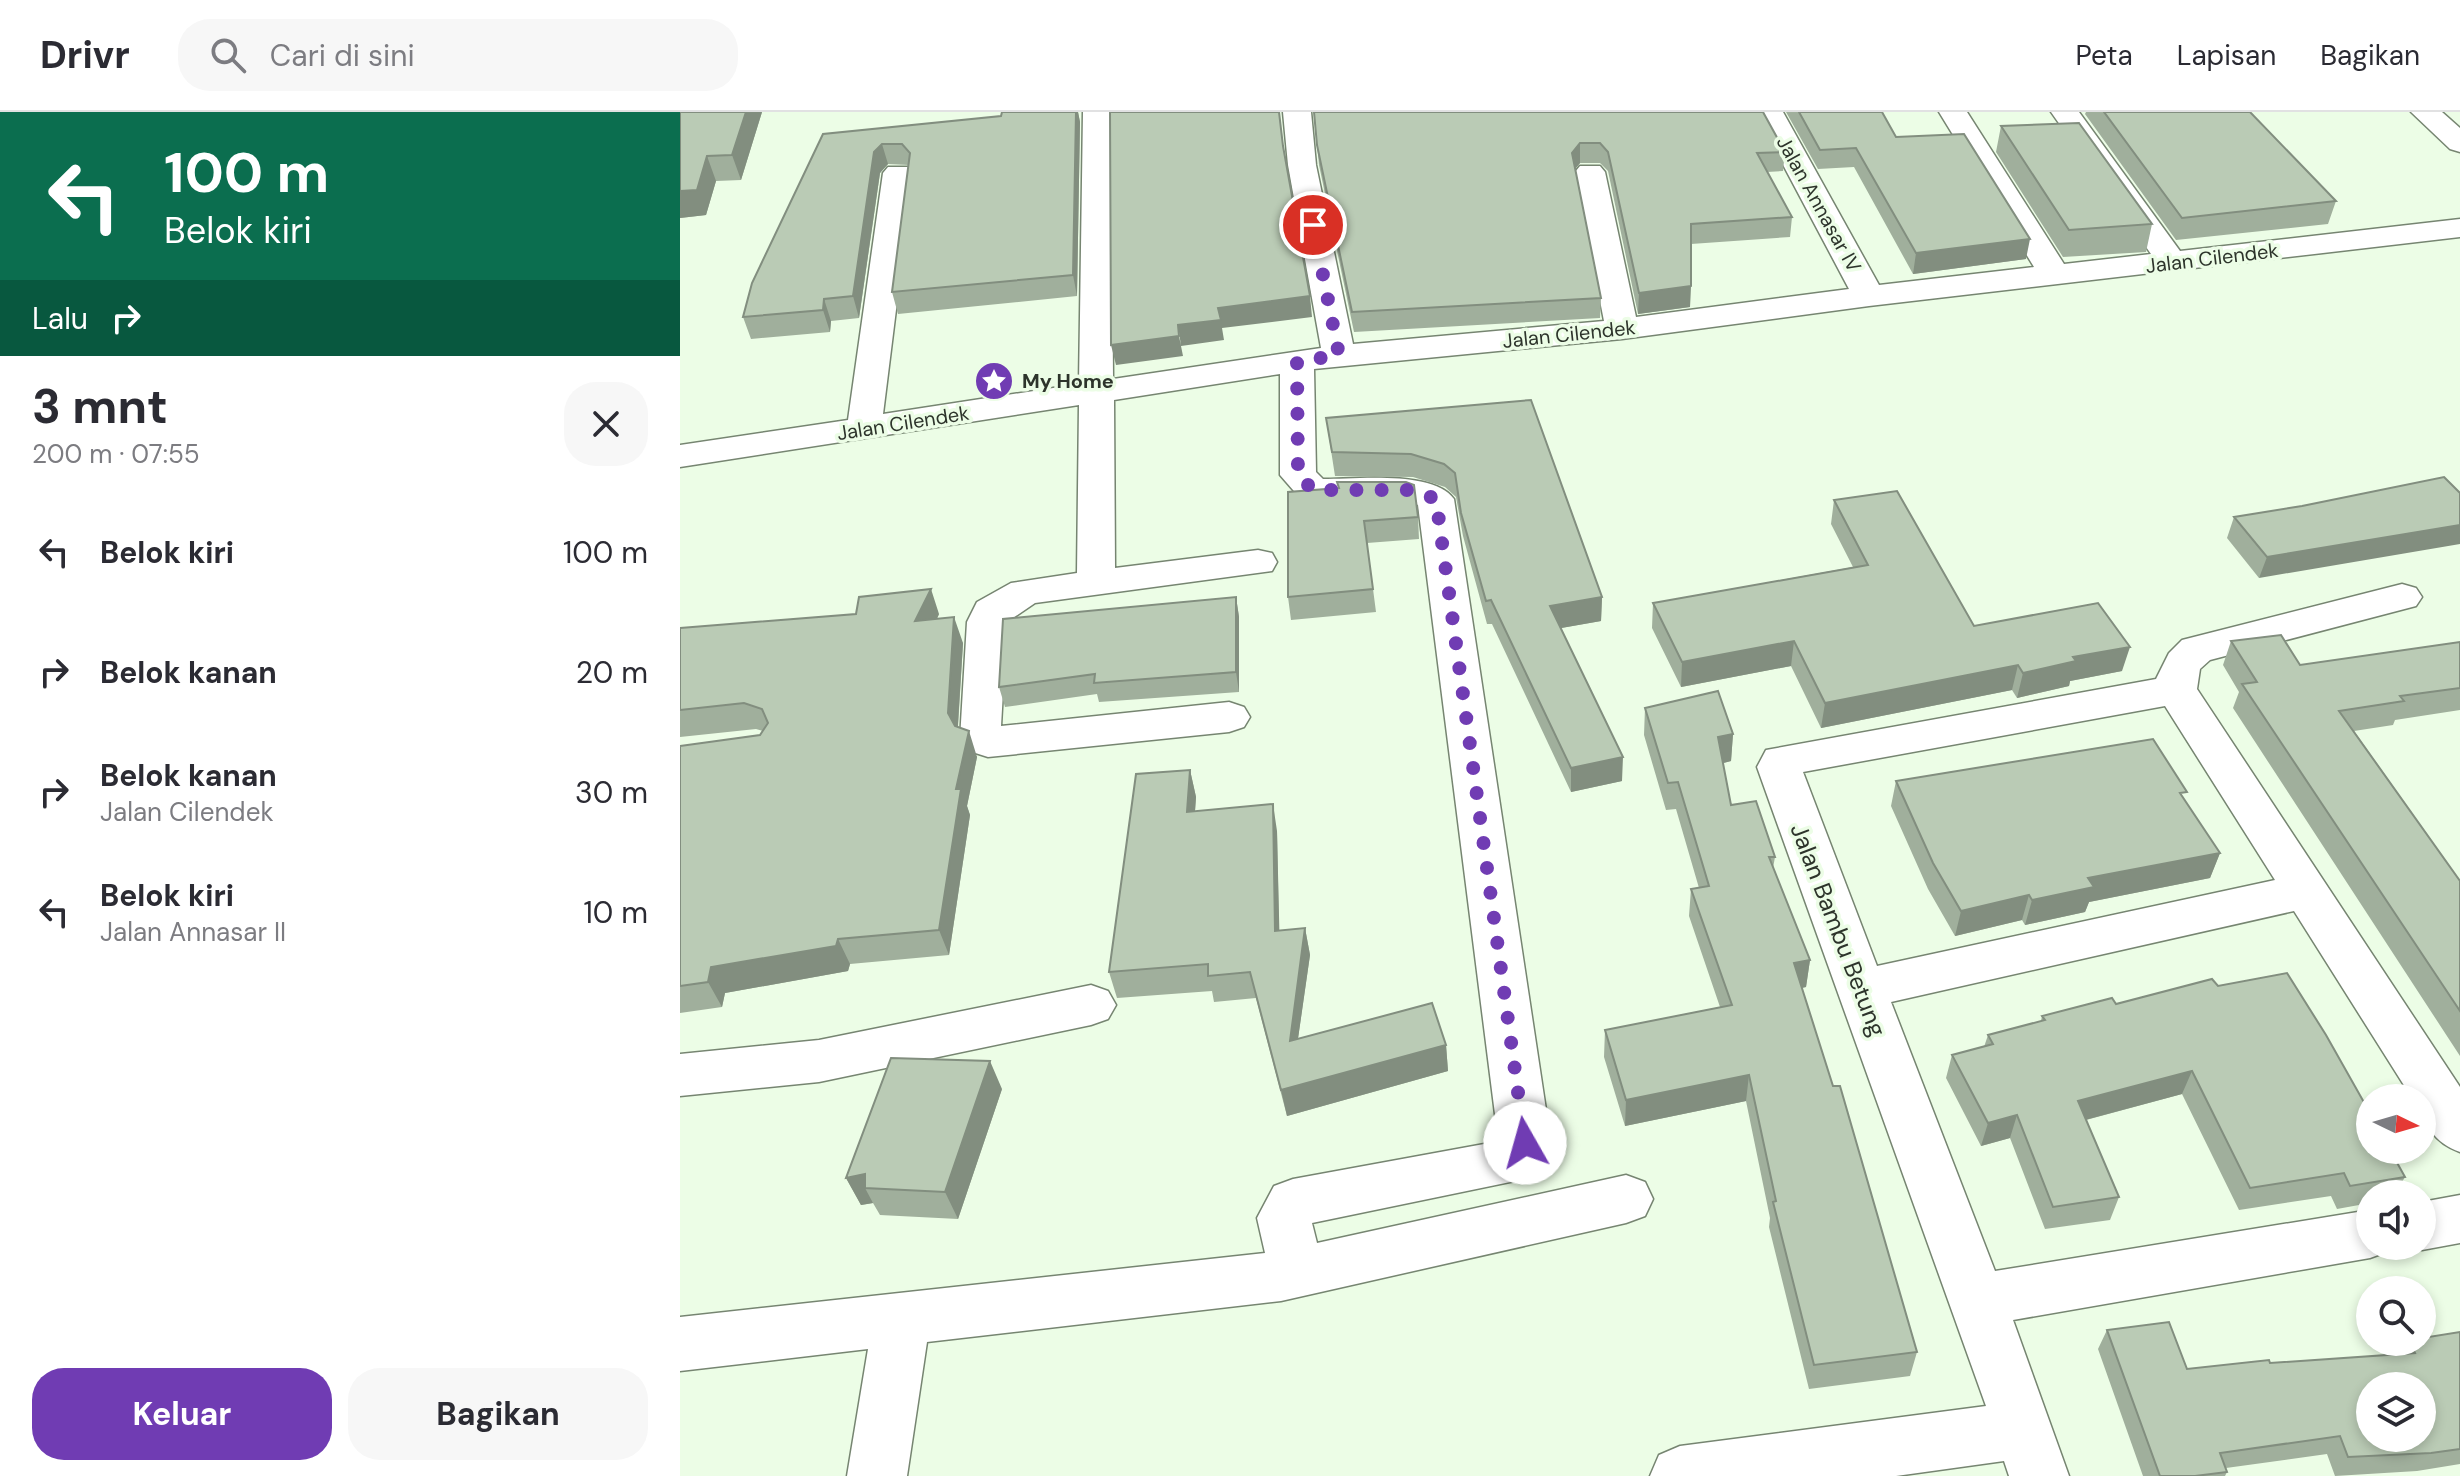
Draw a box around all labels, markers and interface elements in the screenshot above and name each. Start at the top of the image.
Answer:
search box [178,19,738,91]
text: Drivr [40,30,130,80]
icon: search [206,33,250,77]
text: Cari di sini [270,36,415,75]
text: Peta [2076,37,2133,74]
text: Lapisan [2177,37,2276,74]
text: Bagikan [2320,37,2420,74]
street label: Jalan Annasar IV [1771,131,1867,277]
text: 100 m [164,136,329,209]
icon: left [32,144,136,248]
pin [1279,191,1347,259]
icon: arrive [1291,203,1335,247]
text: Belok kiri [164,207,312,254]
street label: Jalan Cilendek [2144,237,2280,279]
icon: right [104,296,148,340]
text: Lalu [32,299,88,338]
street label: Jalan Cilendek [1501,314,1637,354]
place icon: My Home [973,360,1015,402]
place label: My Home [1022,368,1114,394]
text: 3 mnt [32,375,168,438]
button: close [564,382,648,466]
street label: Jalan Cilendek [835,400,971,446]
text: 200 m · 07:55 [32,437,200,471]
icon: left [32,530,76,574]
text: Belok kiri [100,533,234,572]
text: 100 m [563,533,648,572]
icon: right [32,650,76,694]
text: Belok kanan [100,653,277,692]
text: 20 m [576,653,648,692]
text: Belok kanan [100,756,277,795]
icon: right [32,770,76,814]
text: 30 m [575,773,648,812]
text: Jalan Cilendek [100,795,274,829]
street label: Jalan Bambu Betung [1784,819,1893,1041]
text: Belok kiri [100,876,234,915]
icon: left [32,890,76,934]
text: 10 m [583,893,648,932]
text: Jalan Annasar II [100,915,286,949]
north arrow [2356,1084,2436,1164]
map controls [2356,1084,2436,1452]
position arrow [1483,1101,1567,1185]
button: sound [2356,1180,2436,1260]
button: search [2356,1276,2436,1356]
button: Keluar [32,1368,332,1460]
button: Bagikan [348,1368,648,1460]
button: layers [2356,1372,2436,1452]

